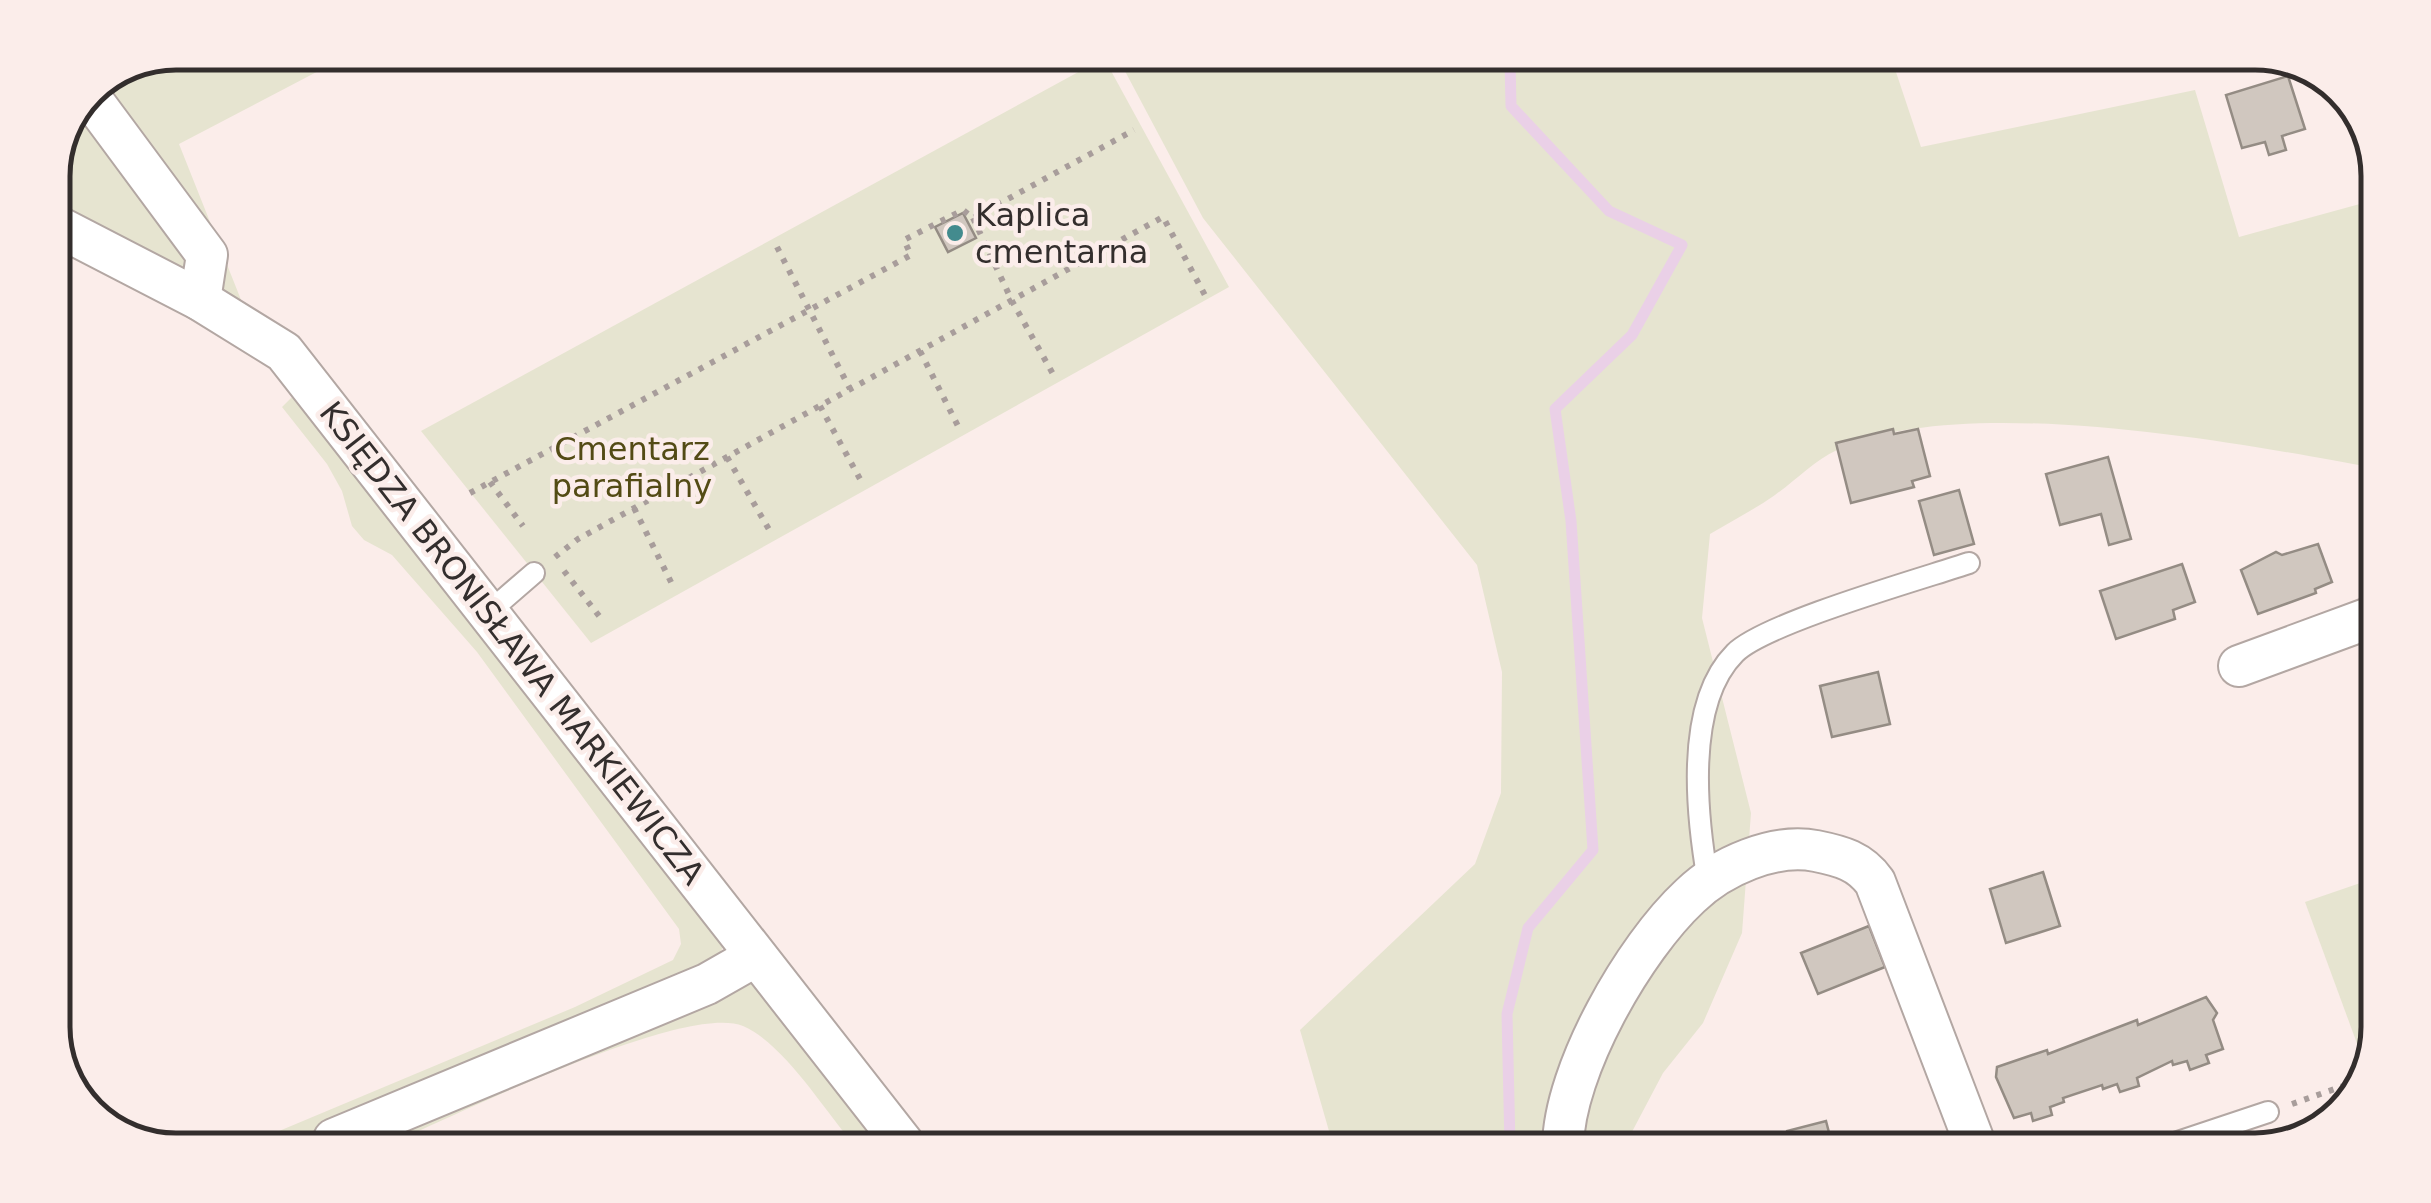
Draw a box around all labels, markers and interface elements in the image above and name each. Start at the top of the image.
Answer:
place label: Kaplica cmentarna [975,196,1148,271]
marker: Kaplica cmentarna [944,222,966,244]
street label: KSIĘDZA BRONISŁAWA MARKIEWICZA [312,394,712,892]
park label: Cmentarz parafialny [552,430,712,505]

